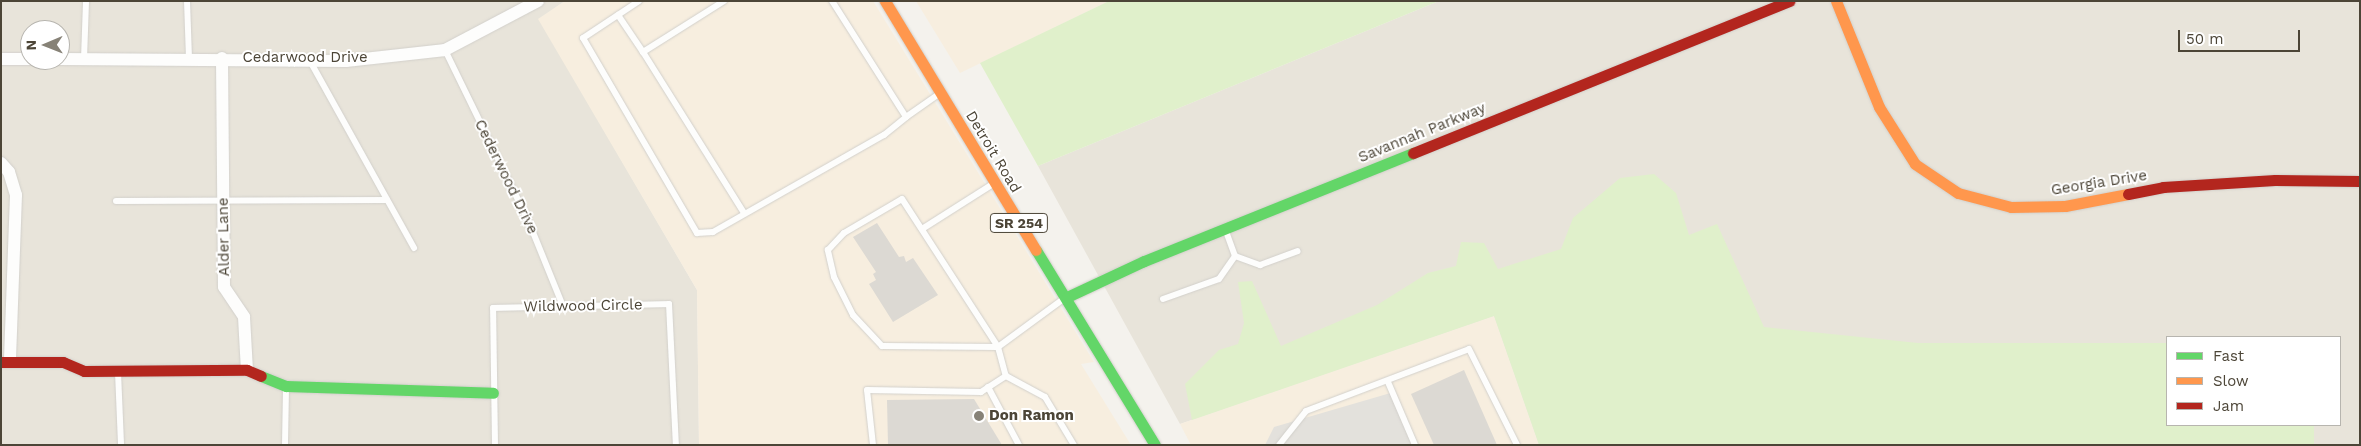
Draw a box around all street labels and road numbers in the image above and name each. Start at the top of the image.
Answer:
street label: Cedarwood Drive [242,49,368,67]
street label: Savannah Parkway [1356,99,1488,167]
street label: Detroit Road [961,108,1025,196]
street label: Cederwood Drive [470,117,542,237]
street label: Georgia Drive [2050,167,2148,199]
street label: Alder Lane [214,197,234,277]
road number: SR 254 [989,212,1049,234]
street label: Wildwood Circle [523,296,643,316]

